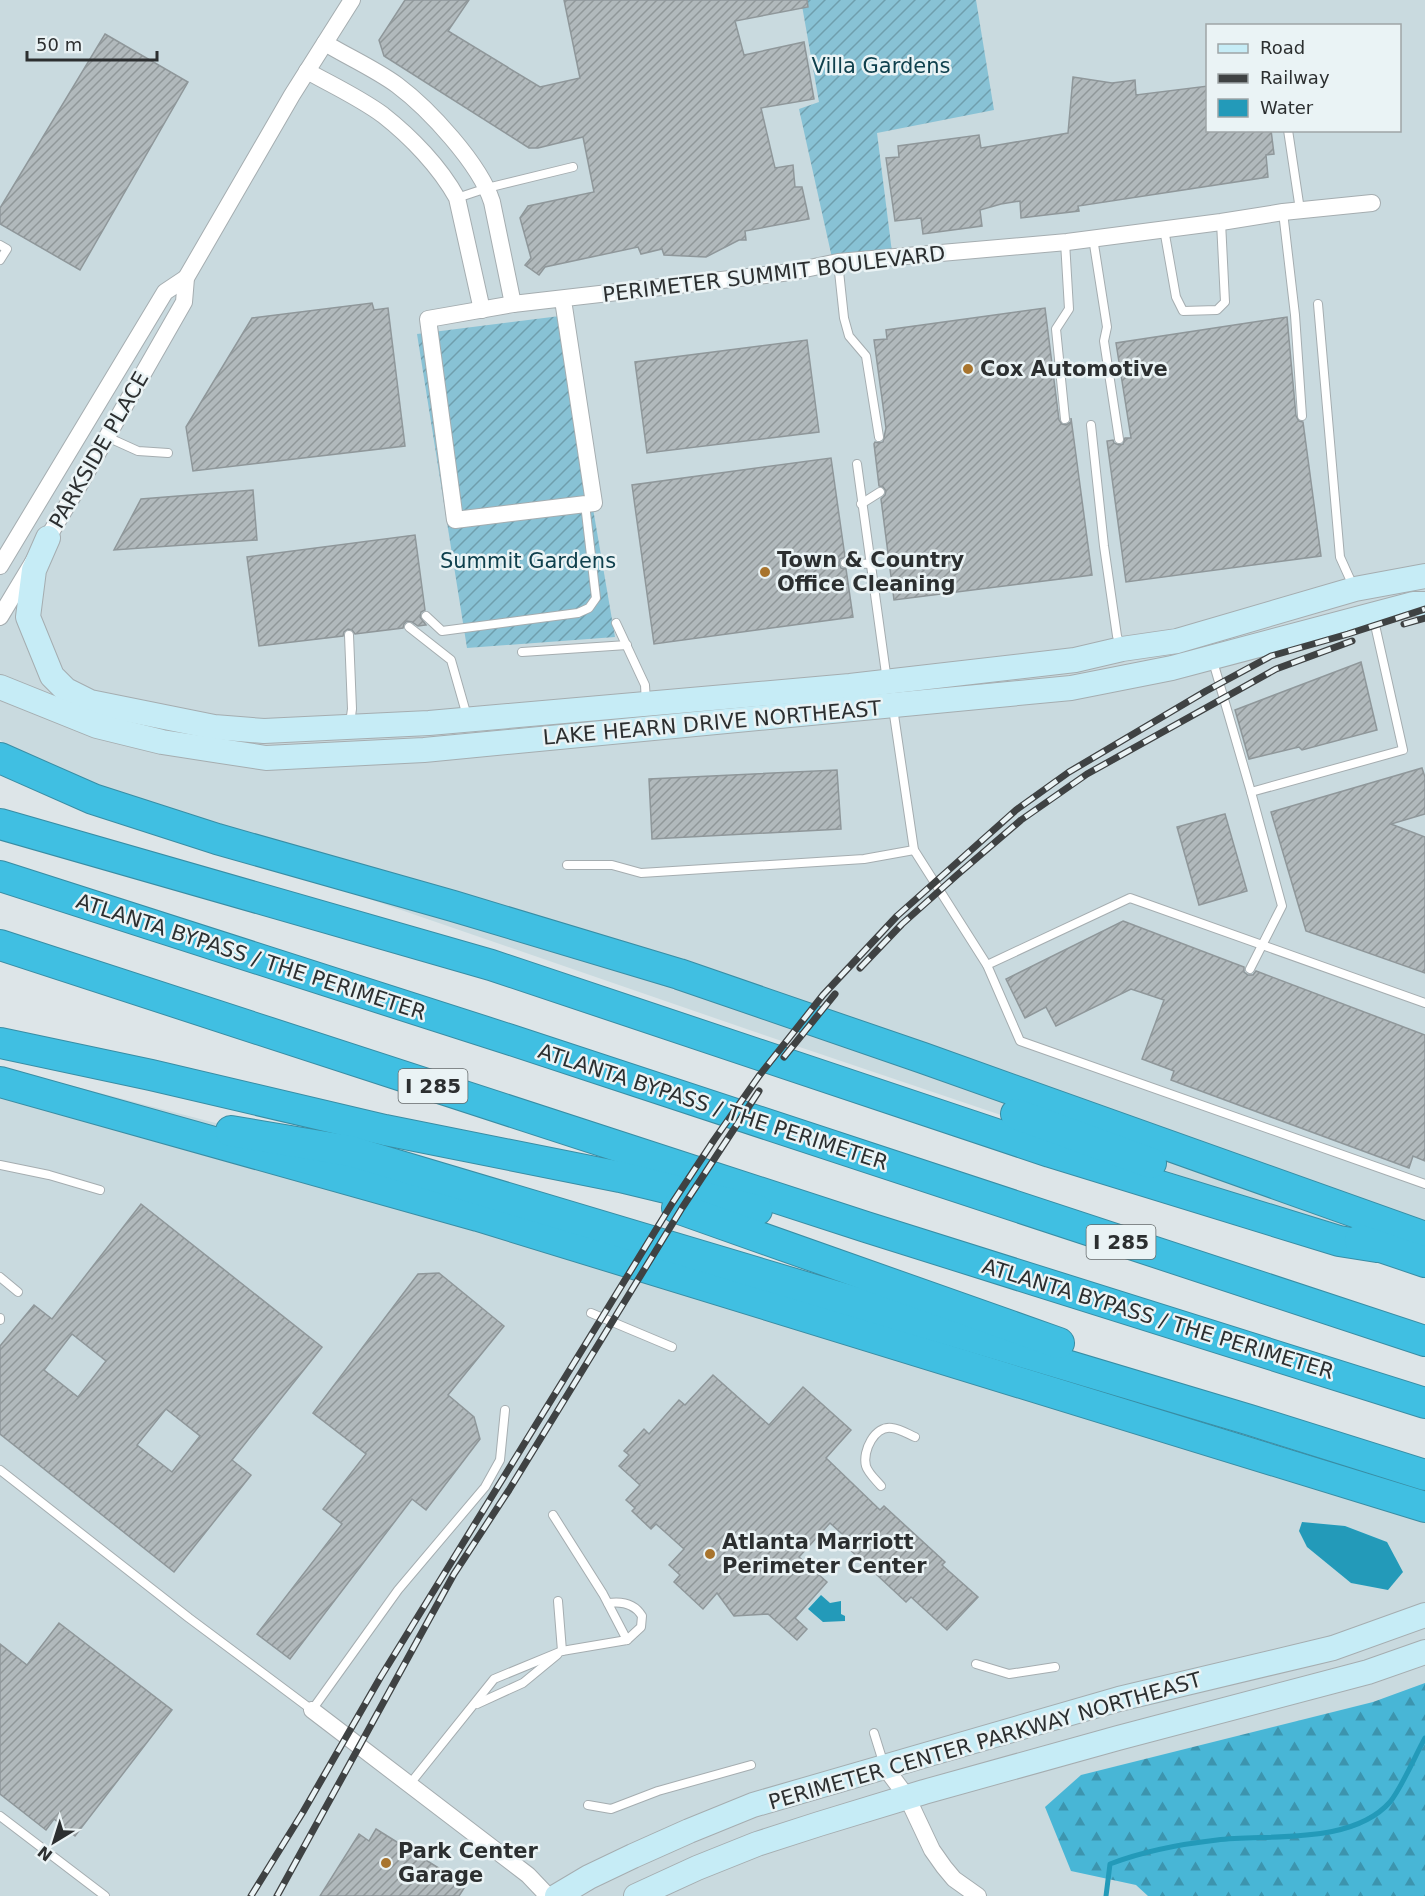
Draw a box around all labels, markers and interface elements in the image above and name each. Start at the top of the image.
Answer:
scale bar [27,24,158,62]
legend [1206,24,1401,132]
text: 50 m [36,34,82,55]
text: Road [1260,37,1305,58]
park label: Villa Gardens [812,54,950,78]
text: Railway [1260,67,1330,88]
text: Water [1260,97,1314,118]
street label: PERIMETER SUMMIT BOULEVARD [601,241,947,307]
place label: Cox Automotive [980,357,1168,381]
marker: Cox Automotive [961,362,975,376]
street label: PARKSIDE PLACE [44,368,154,532]
place label: Town & Country Office Cleaning [777,548,964,596]
park label: Summit Gardens [440,549,616,573]
marker: Town & Country Office Cleaning [758,565,772,579]
street label: LAKE HEARN DRIVE NORTHEAST [542,696,882,750]
street label: ATLANTA BYPASS / THE PERIMETER [73,889,429,1025]
street label: ATLANTA BYPASS / THE PERIMETER [535,1039,891,1175]
road number: I 285 [398,1069,468,1103]
road number: I 285 [1086,1225,1156,1259]
street label: ATLANTA BYPASS / THE PERIMETER [979,1254,1337,1384]
place label: Atlanta Marriott Perimeter Center [722,1530,927,1578]
marker: Atlanta Marriott Perimeter Center [703,1547,717,1561]
street label: PERIMETER CENTER PARKWAY NORTHEAST [766,1667,1204,1814]
north arrow [24,1812,84,1872]
place label: Park Center Garage [398,1839,539,1887]
text: N [34,1842,56,1865]
marker: Park Center Garage [379,1856,393,1870]

